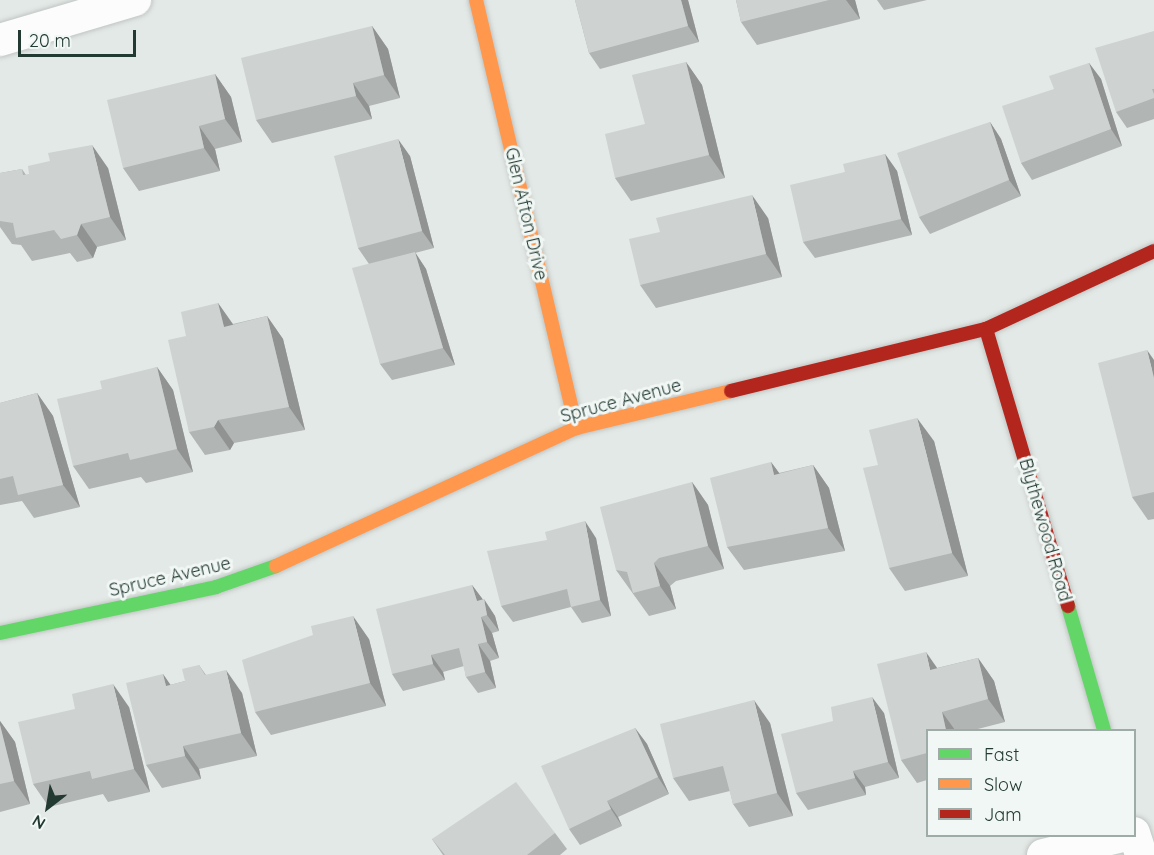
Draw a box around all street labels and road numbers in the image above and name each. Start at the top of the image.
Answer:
street label: Glen Afton Drive [500,145,552,283]
street label: Spruce Avenue [558,375,684,427]
street label: Blythewood Road [1014,456,1076,604]
street label: Spruce Avenue [107,553,233,601]

